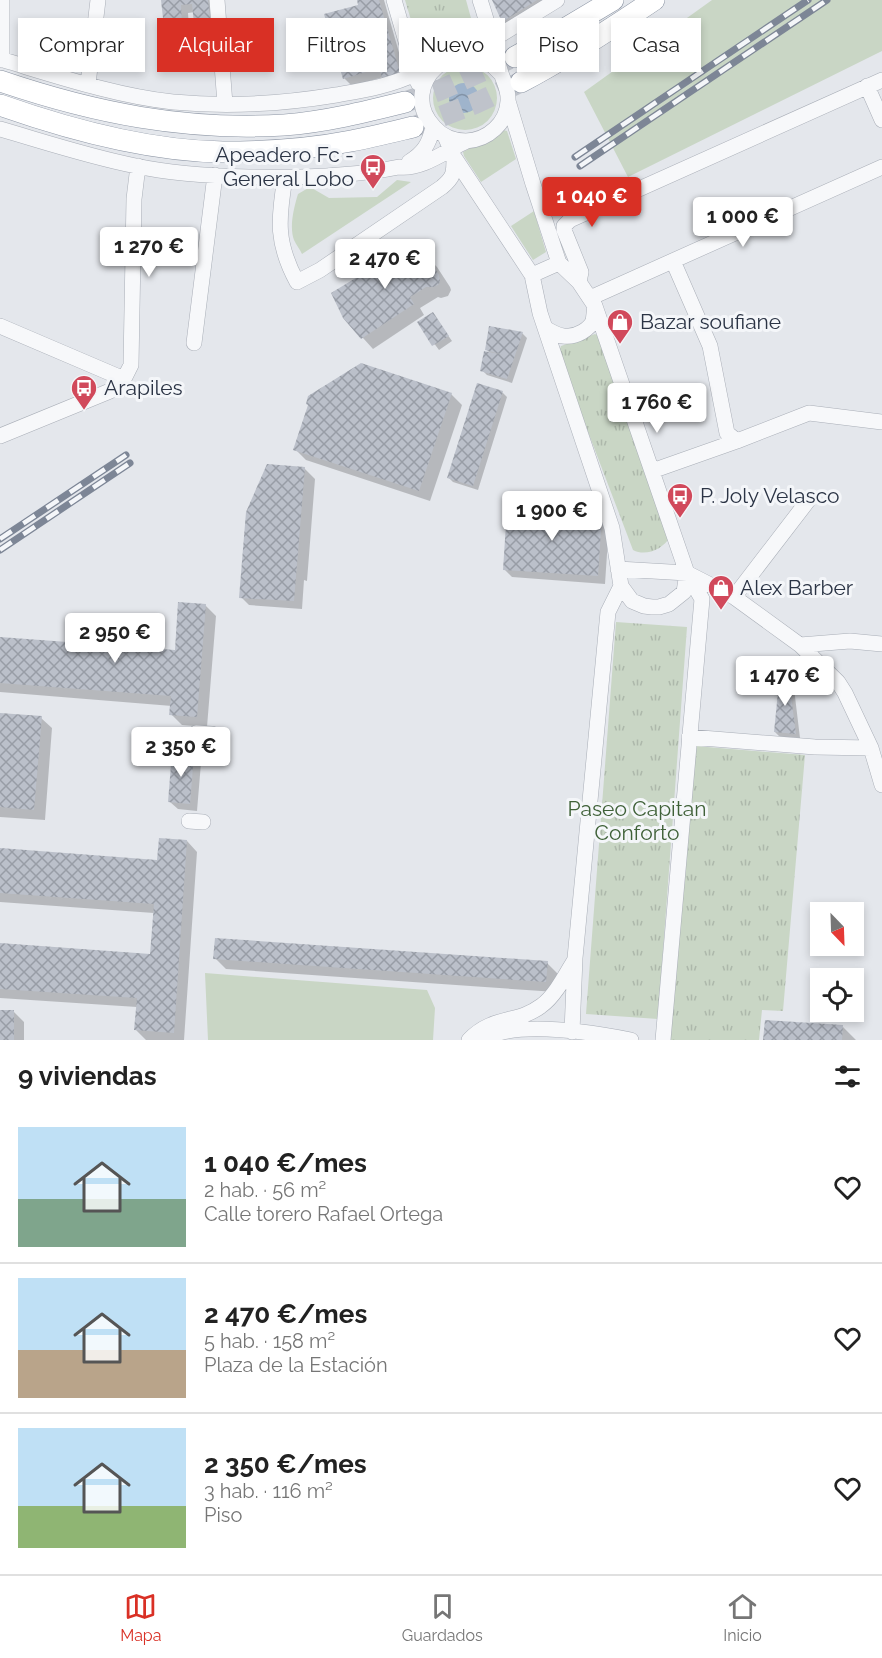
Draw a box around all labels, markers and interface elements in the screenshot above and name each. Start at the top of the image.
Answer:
chip: Comprar [18,18,145,72]
chip: Alquilar [157,18,274,72]
chip: Filtros [286,18,387,72]
chip: Nuevo [399,18,505,72]
chip: Piso [517,18,599,72]
chip: Casa [611,18,701,72]
place label: Apeadero Fc - General Lobo [215,142,354,191]
bus stop icon: Apeadero Fc - General Lobo [358,152,388,190]
pin: 1 040 € [537,177,647,228]
text: 1 040 € [556,184,628,208]
pin: 1 000 € [688,197,798,248]
text: 1 000 € [707,204,779,228]
pin: 1 270 € [94,227,204,278]
text: 1 270 € [114,234,184,258]
pin: 2 470 € [330,239,440,290]
text: 2 470 € [349,246,421,270]
shop icon: Bazar soufiane [605,307,635,345]
place label: Bazar soufiane [640,309,781,334]
bus stop icon: Arapiles [69,373,99,411]
place label: Arapiles [104,375,183,400]
pin: 1 760 € [602,383,712,434]
text: 1 760 € [621,390,693,414]
bus stop icon: P. Joly Velasco [665,481,695,519]
place label: P. Joly Velasco [700,483,840,508]
pin: 1 900 € [497,491,607,542]
text: 1 900 € [516,498,588,522]
shop icon: Alex Barber [706,573,736,611]
place label: Alex Barber [740,575,854,600]
pin: 2 950 € [60,613,170,664]
text: 2 950 € [79,620,151,644]
pin: 1 470 € [730,656,840,707]
text: 1 470 € [750,663,820,687]
pin: 2 350 € [126,727,236,778]
text: 2 350 € [145,734,217,758]
park label: Paseo Capitan Conforto [568,796,706,845]
north arrow [810,902,864,956]
map controls [810,902,864,1022]
button: locate [810,968,864,1022]
icon: filters [831,1060,864,1093]
text: 9 viviendas [18,1061,157,1091]
text: 1 040 €/mes [204,1148,367,1178]
icon: home [66,1151,138,1223]
icon: heart [831,1171,864,1204]
text: 2 hab. · 56 m² [204,1178,326,1202]
text: Calle torero Rafael Ortega [204,1202,443,1226]
text: 2 470 €/mes [204,1299,367,1329]
icon: home [66,1302,138,1374]
icon: heart [831,1322,864,1355]
text: 5 hab. · 158 m² [204,1329,335,1353]
text: Plaza de la Estación [204,1353,388,1377]
text: 2 350 €/mes [204,1449,367,1479]
icon: home [66,1452,138,1524]
icon: heart [831,1472,864,1505]
text: 3 hab. · 116 m² [204,1479,333,1503]
text: Piso [204,1503,242,1527]
tab: Mapa [120,1590,161,1645]
tab: Guardados [402,1590,483,1645]
tab: Inicio [723,1590,762,1645]

